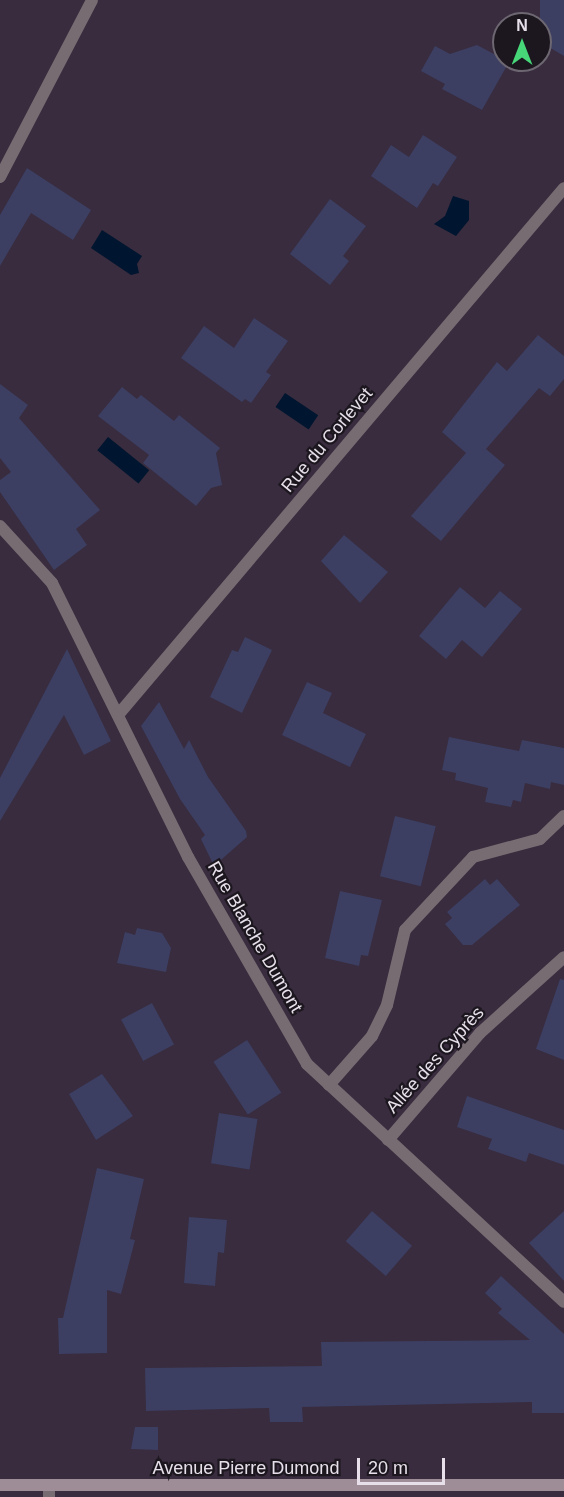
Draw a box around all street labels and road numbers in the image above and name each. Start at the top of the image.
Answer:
street label: Rue du Corlevet [277,383,377,497]
street label: Rue Blanche Dumont [203,858,307,1016]
street label: Allée des Cyprès [381,1002,489,1118]
street label: Avenue Pierre Dumond [153,1457,339,1479]

